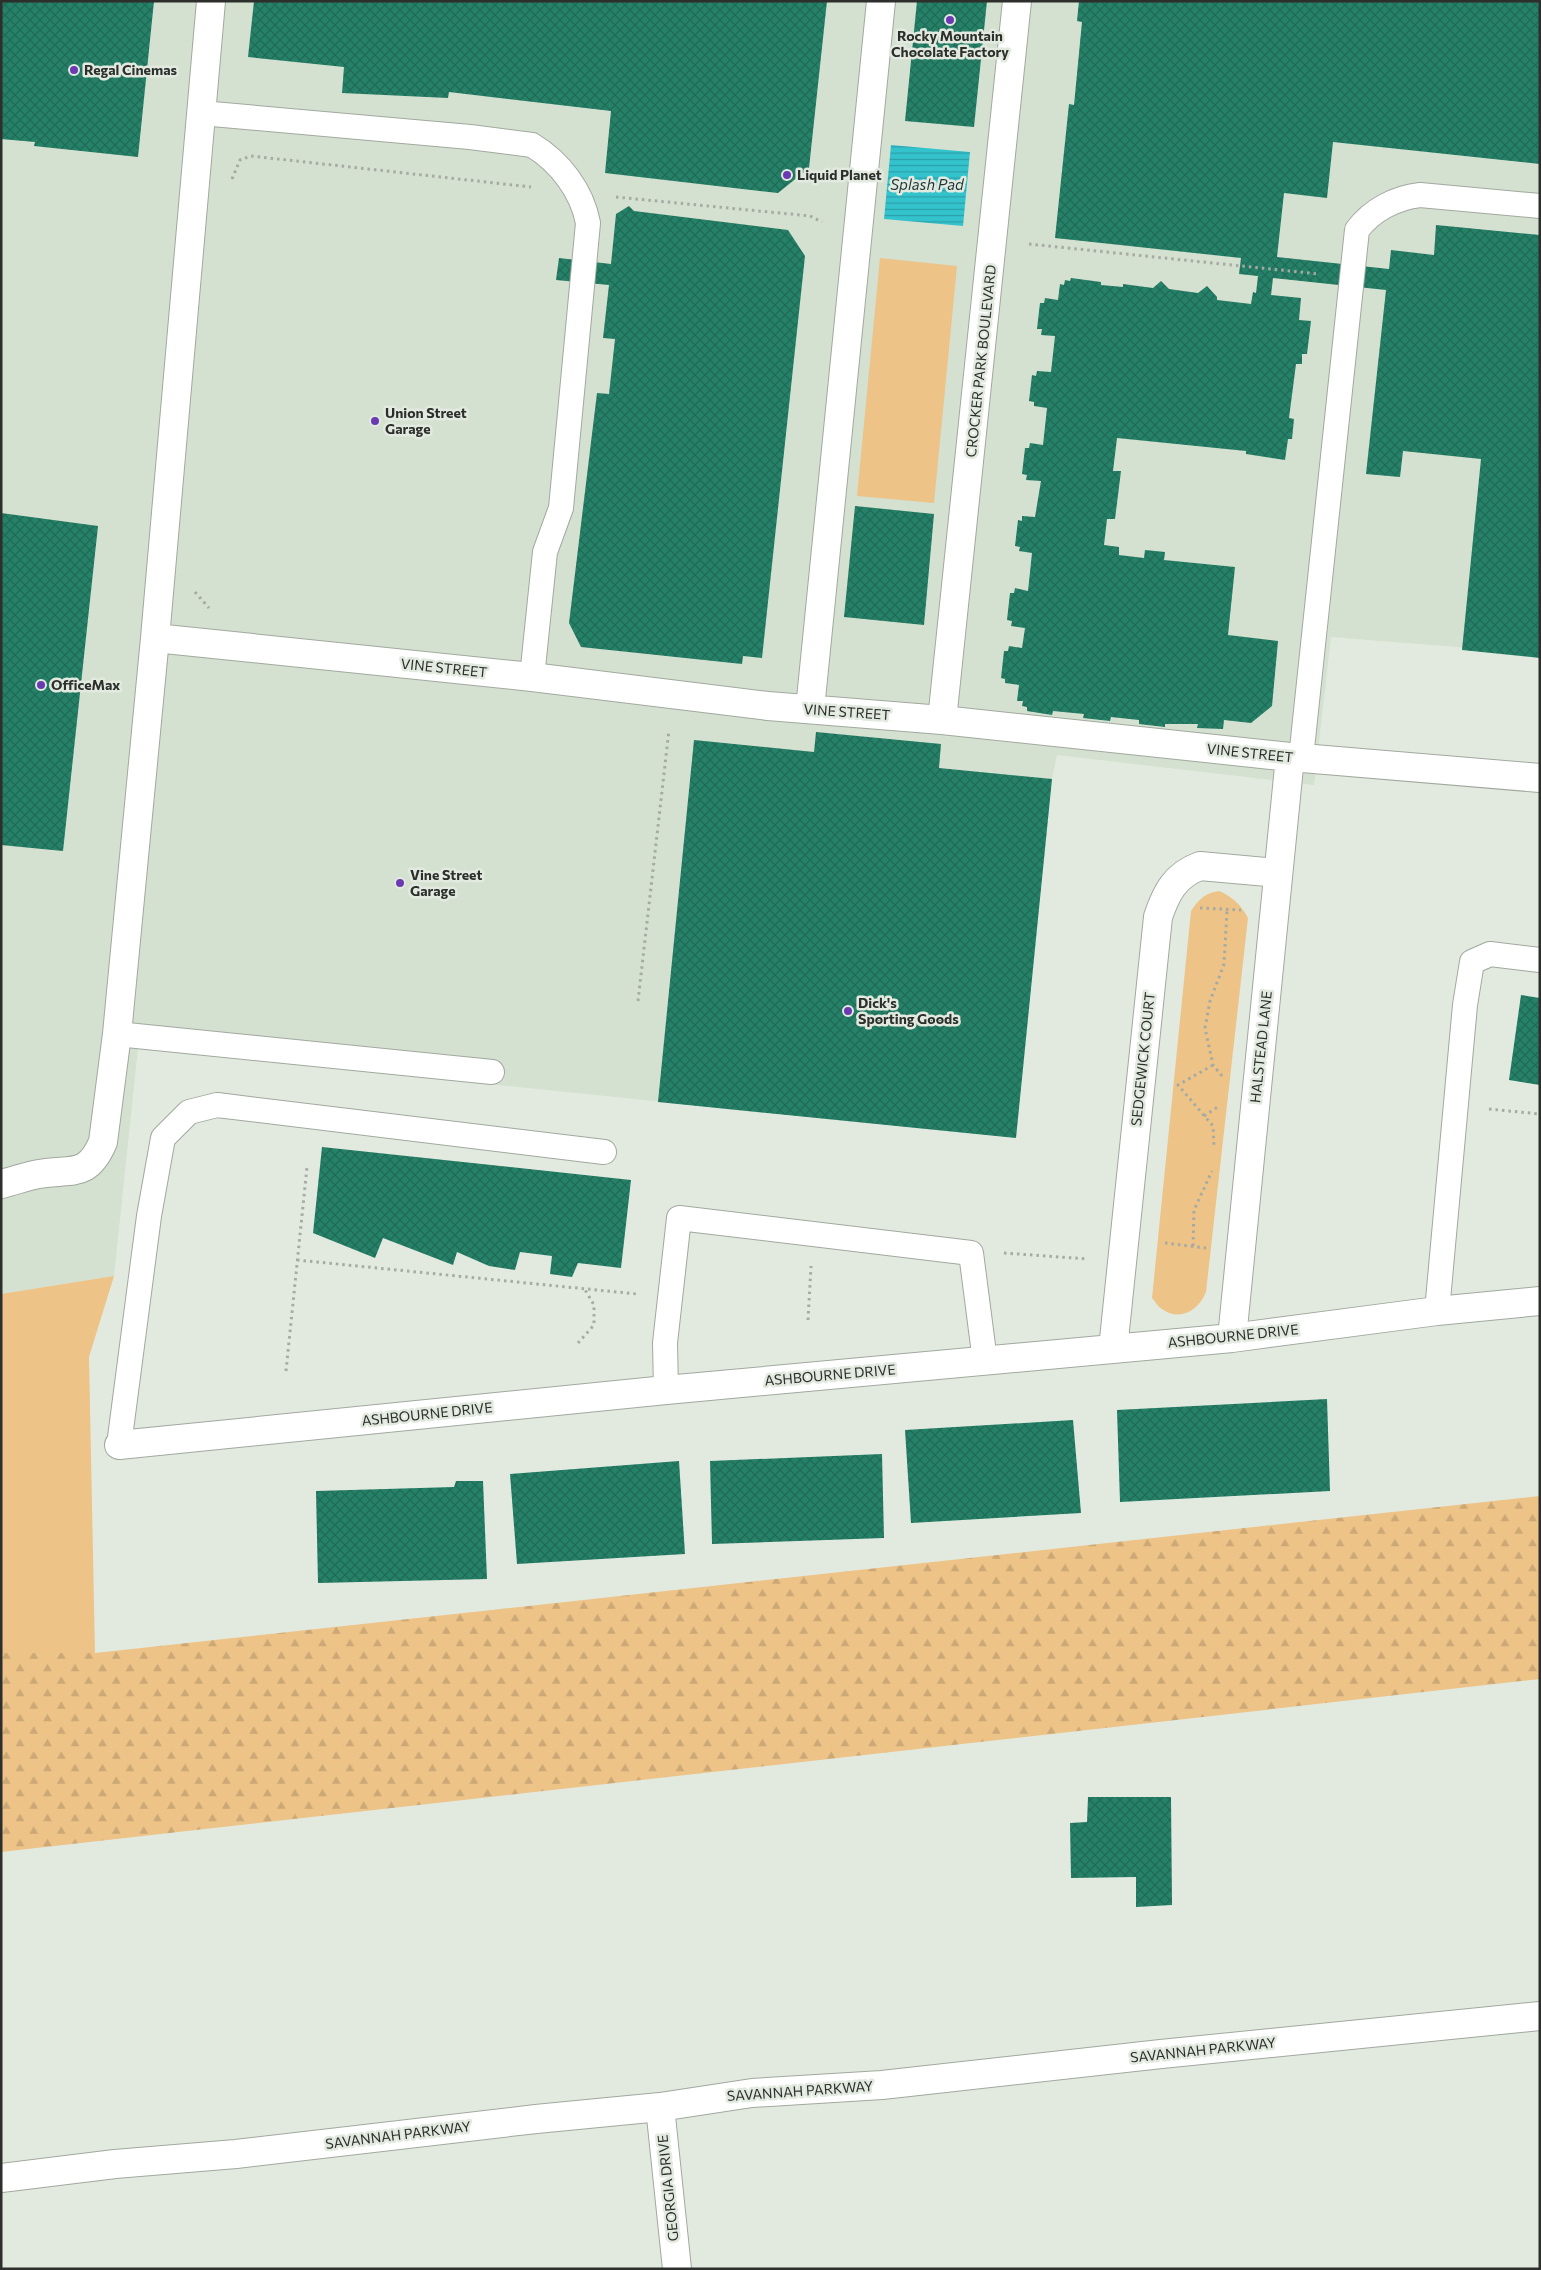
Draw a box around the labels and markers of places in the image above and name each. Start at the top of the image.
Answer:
marker: Rocky Mountain Chocolate Factory [944,14,956,26]
place label: Rocky Mountain Chocolate Factory [891,27,1009,60]
place label: Regal Cinemas [84,61,178,78]
marker: Regal Cinemas [68,64,80,76]
place label: Liquid Planet [797,166,882,183]
marker: Liquid Planet [781,169,793,181]
place label: Union Street Garage [385,404,467,437]
marker: Union Street Garage [369,415,381,427]
place label: OfficeMax [51,676,120,693]
marker: OfficeMax [35,679,47,691]
place label: Vine Street Garage [410,866,482,899]
marker: Vine Street Garage [394,877,406,889]
place label: Dick's Sporting Goods [858,994,959,1027]
marker: Dick's Sporting Goods [842,1005,854,1017]

